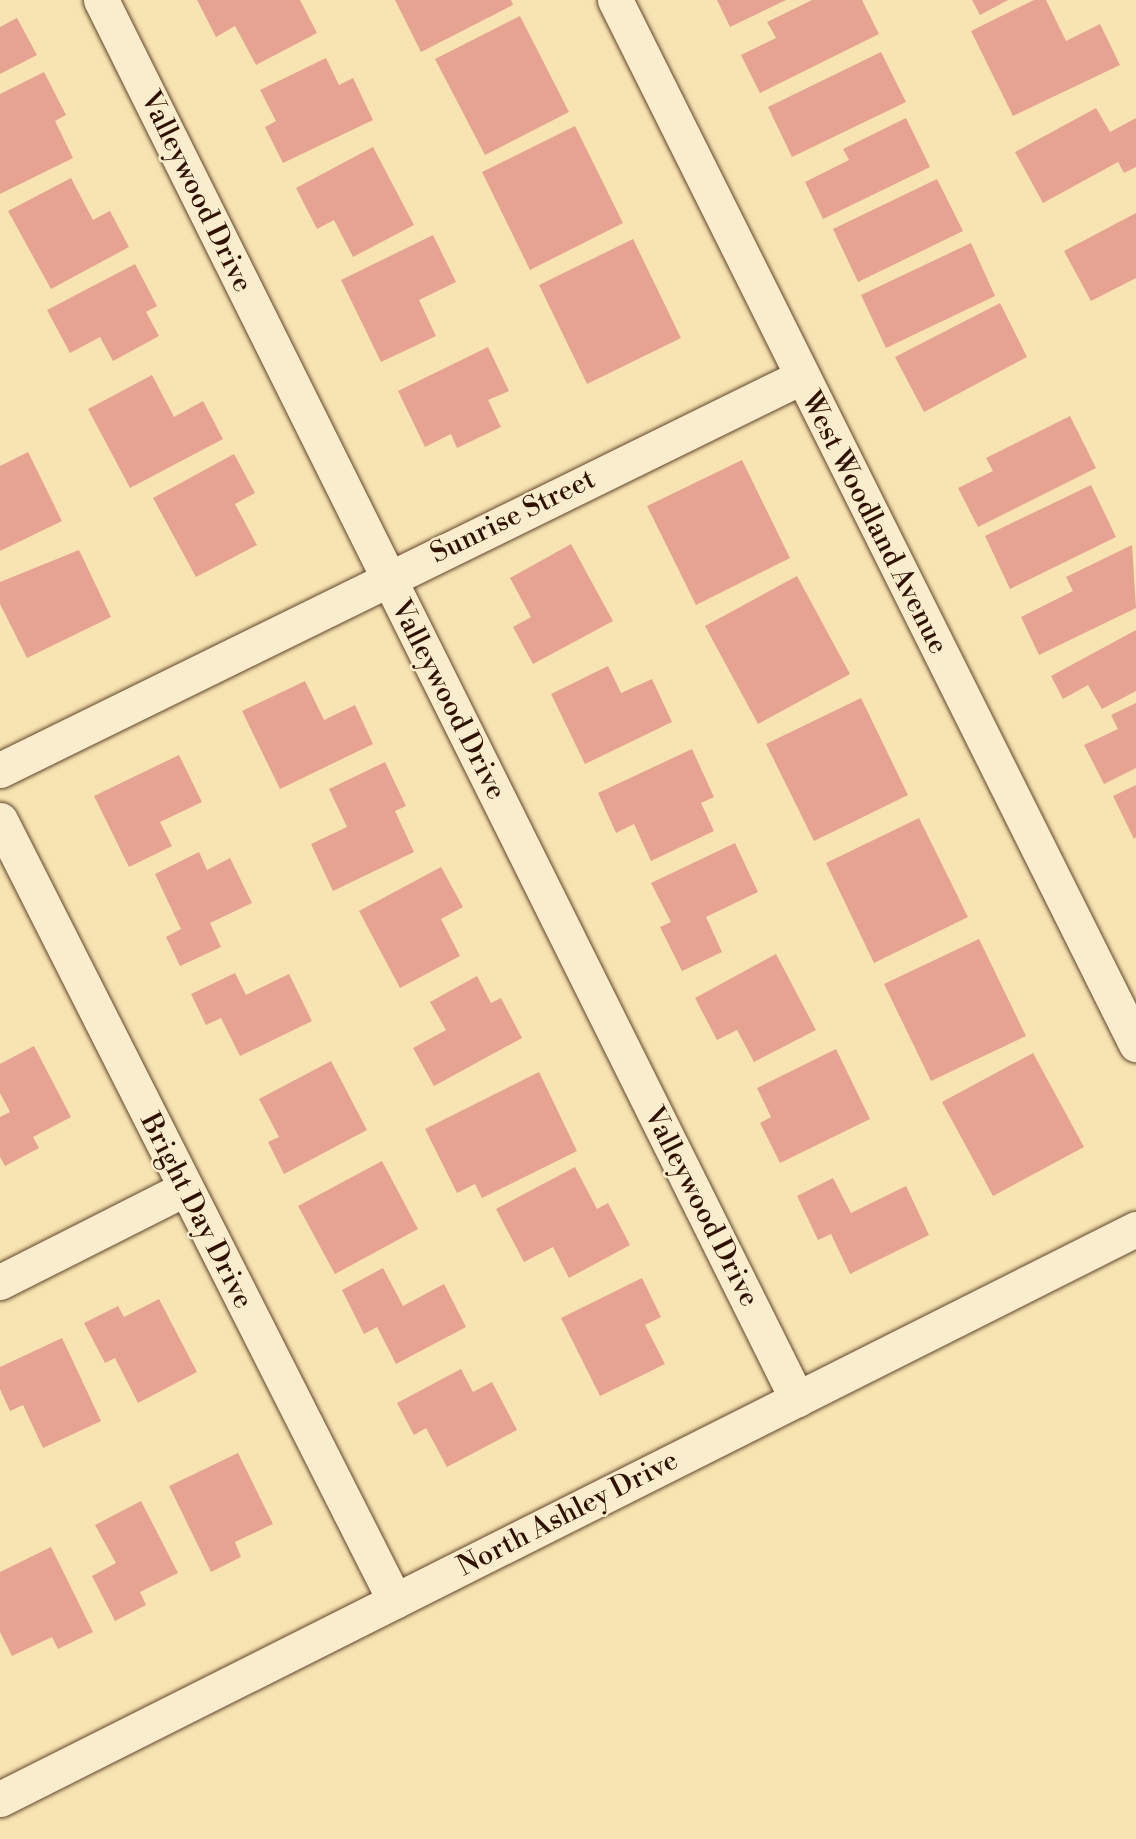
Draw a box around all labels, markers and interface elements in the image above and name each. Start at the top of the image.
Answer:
street label: Valleywood Drive [133,86,259,298]
street label: West Woodland Avenue [793,386,955,660]
street label: Sunrise Street [425,463,601,571]
street label: Valleywood Drive [383,595,513,805]
street label: Valleywood Drive [636,1102,766,1312]
street label: Bright Day Drive [132,1108,260,1314]
street label: North Ashley Drive [452,1444,684,1584]

